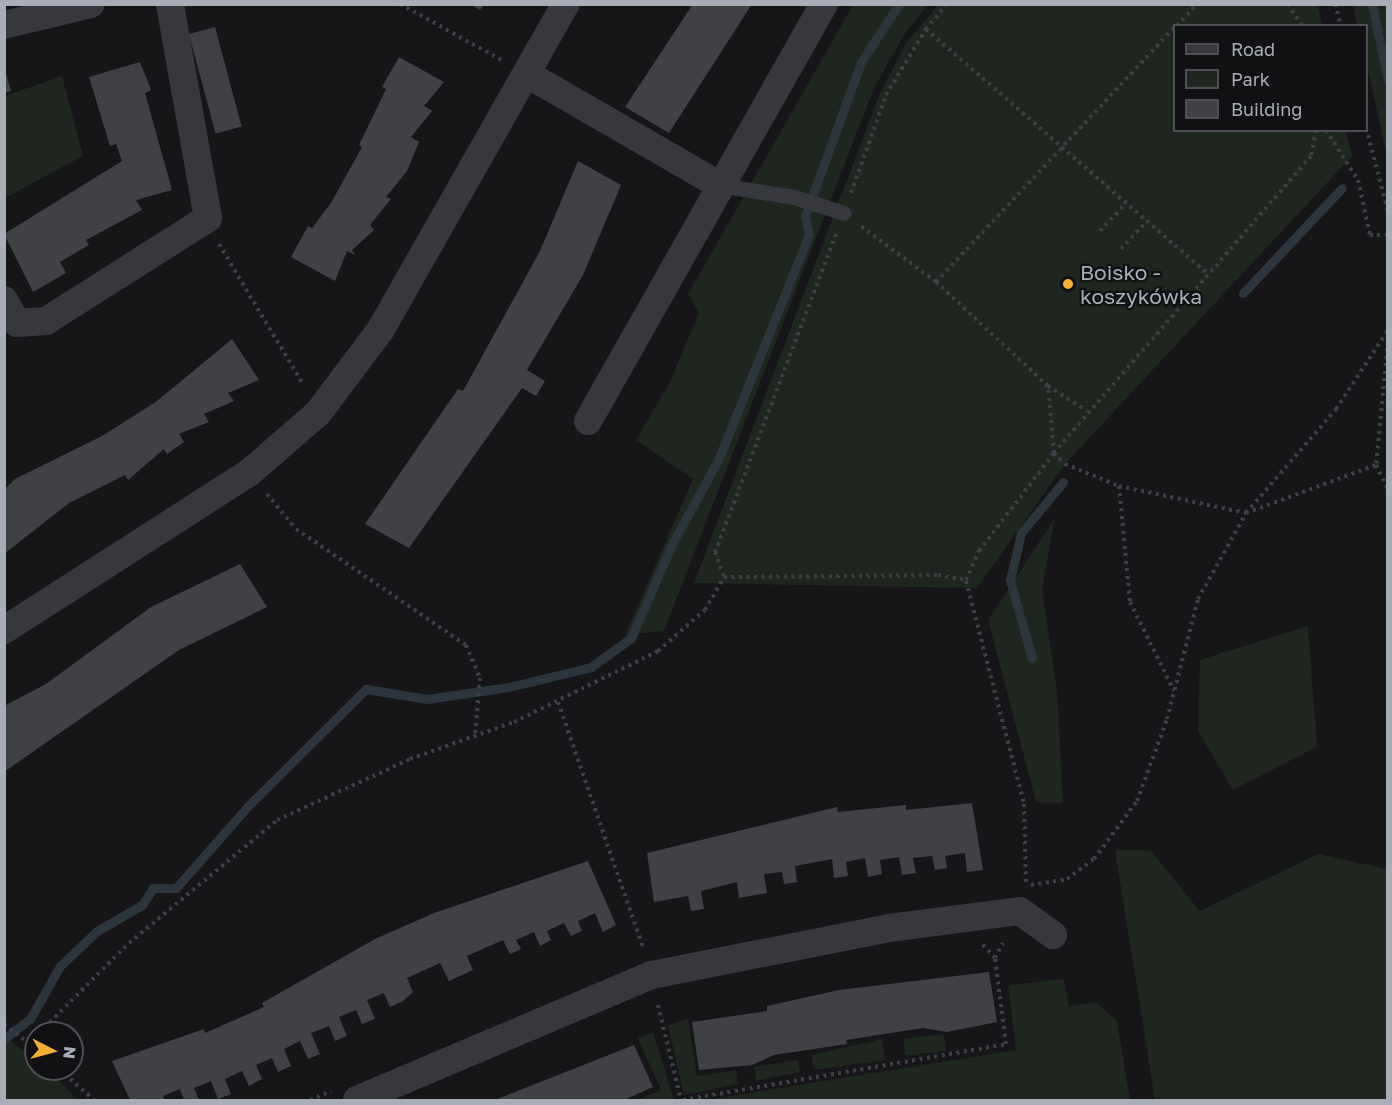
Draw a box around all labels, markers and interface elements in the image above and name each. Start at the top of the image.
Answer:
legend [1173,24,1368,132]
text: Road [1231,38,1275,60]
text: Park [1231,68,1270,90]
text: Building [1231,98,1302,120]
place label: Boisko - koszykówka [1080,259,1202,309]
marker: Boisko - koszykówka [1061,277,1075,291]
north arrow [24,1021,84,1081]
text: N [59,1046,80,1060]

